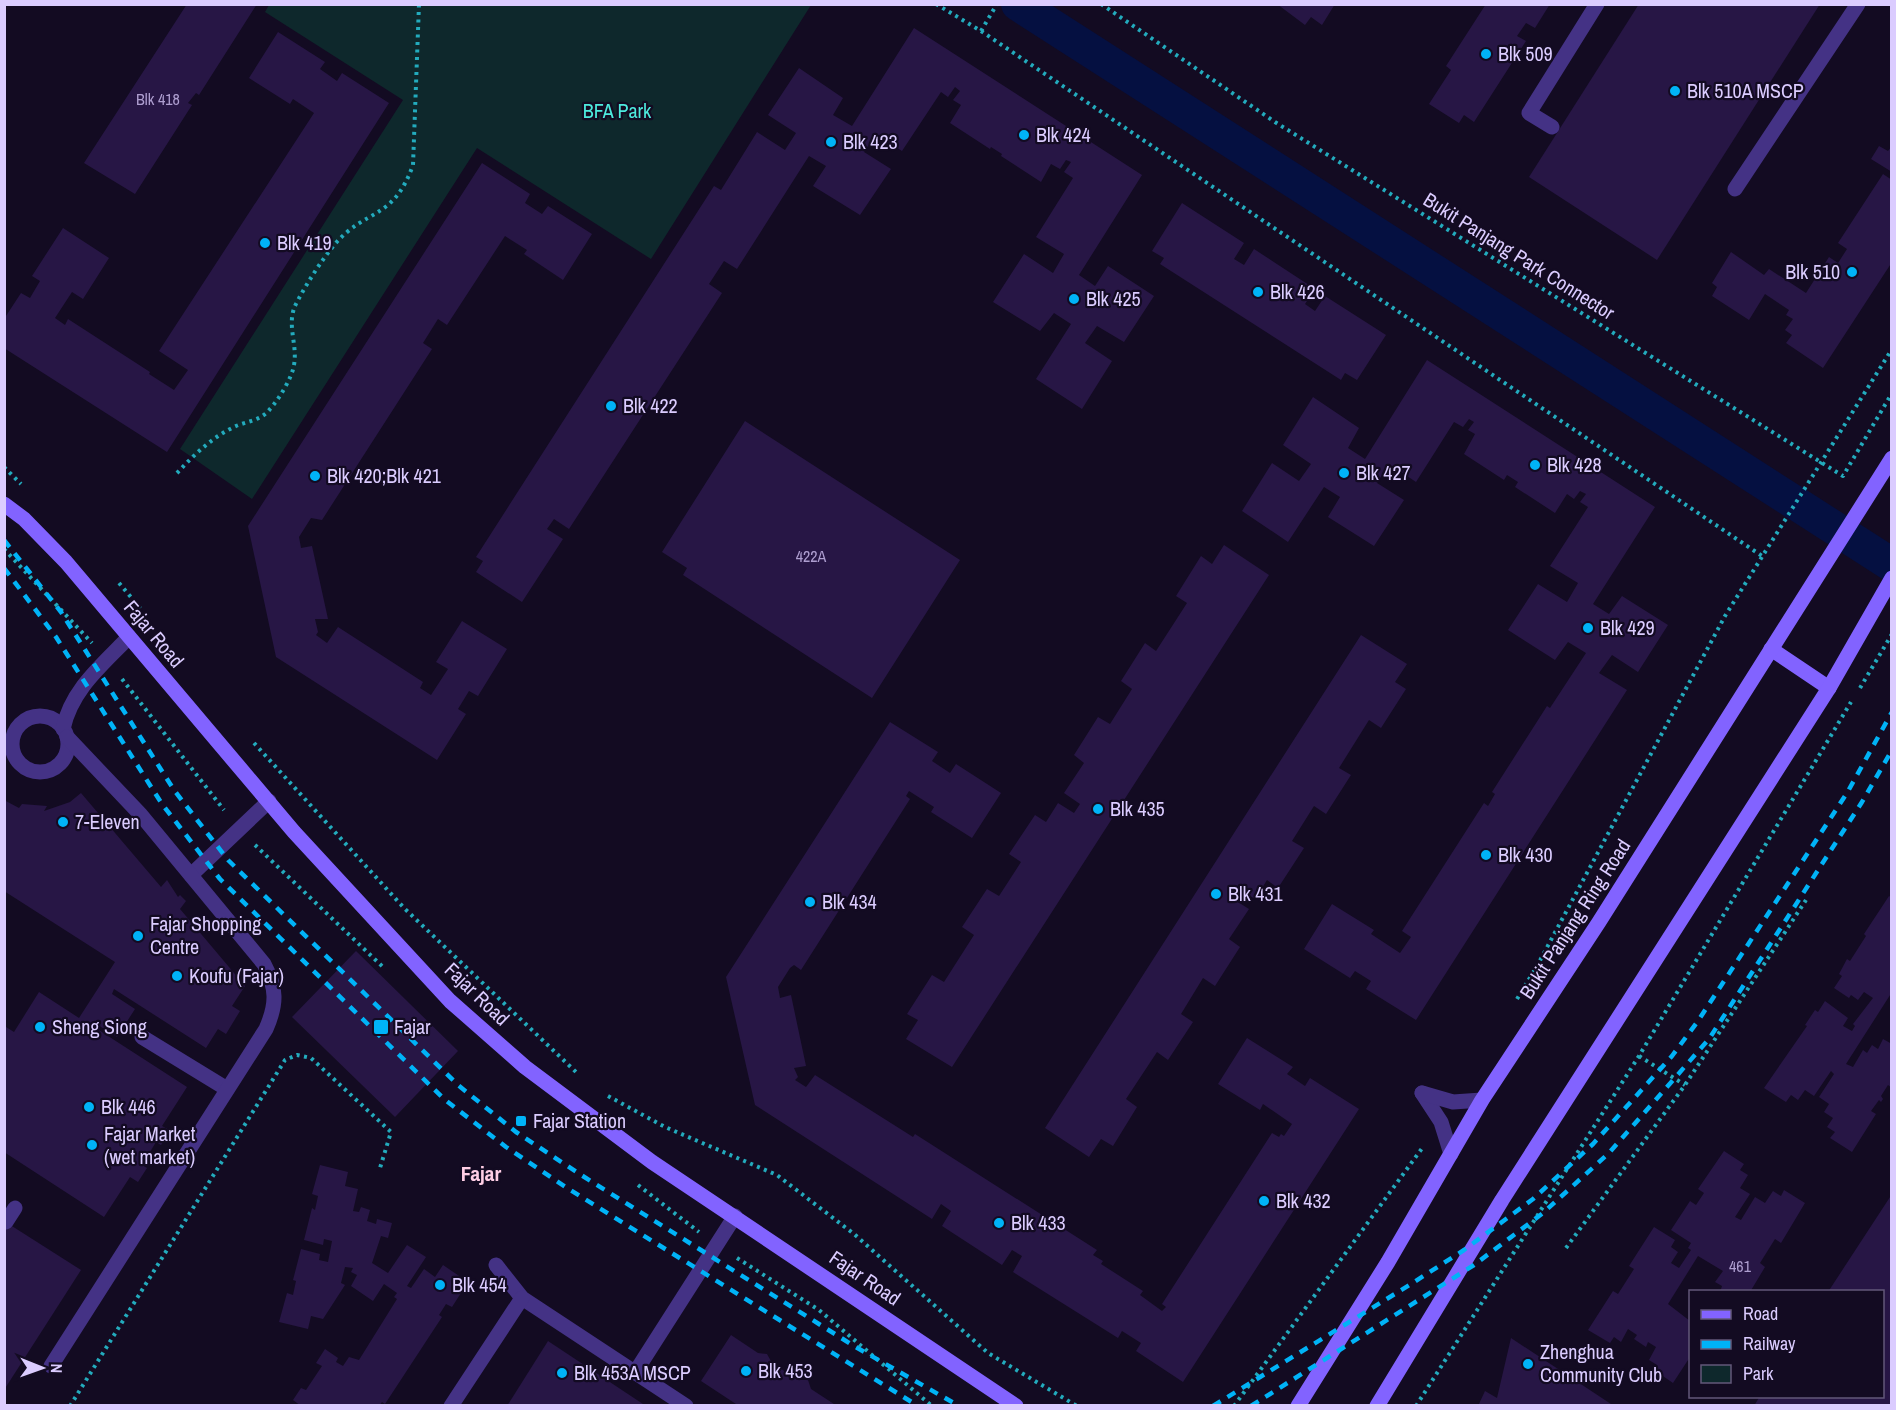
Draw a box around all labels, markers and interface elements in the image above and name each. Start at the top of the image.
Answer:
place label: Blk 509 [1498,40,1553,67]
marker: Blk 509 [1479,47,1493,61]
place label: Blk 510A MSCP [1687,77,1804,104]
marker: Blk 510A MSCP [1668,84,1682,98]
house number: Blk 418 [136,88,180,110]
park label: BFA Park [583,97,652,124]
place label: Blk 424 [1036,121,1091,148]
place label: Blk 423 [843,128,898,155]
marker: Blk 424 [1017,128,1031,142]
marker: Blk 423 [824,135,838,149]
street label: Bukit Panjang Park Connector [1419,186,1620,326]
place label: Blk 419 [277,229,332,256]
marker: Blk 419 [258,236,272,250]
place label: Blk 510 [1785,258,1840,285]
marker: Blk 510 [1845,265,1859,279]
place label: Blk 426 [1270,278,1325,305]
place label: Blk 425 [1086,285,1141,312]
marker: Blk 426 [1251,285,1265,299]
marker: Blk 425 [1067,292,1081,306]
place label: Blk 422 [623,392,678,419]
marker: Blk 422 [604,399,618,413]
place label: Blk 428 [1547,451,1602,478]
marker: Blk 428 [1528,458,1542,472]
place label: Blk 427 [1356,459,1411,486]
place label: Blk 420;Blk 421 [327,462,441,489]
marker: Blk 427 [1337,466,1351,480]
marker: Blk 420;Blk 421 [308,469,322,483]
house number: 422A [796,545,827,567]
street label: Fajar Road [118,594,191,673]
place label: Blk 429 [1600,614,1655,641]
marker: Blk 429 [1581,621,1595,635]
place label: Blk 435 [1110,795,1165,822]
marker: Blk 435 [1091,802,1105,816]
place label: 7-Eleven [75,808,140,835]
marker: 7-Eleven [56,815,70,829]
street label: Bukit Panjang Ring Road [1513,834,1636,1004]
place label: Blk 430 [1498,841,1553,868]
marker: Blk 430 [1479,848,1493,862]
place label: Blk 431 [1228,880,1283,907]
marker: Blk 431 [1209,887,1223,901]
place label: Blk 434 [822,888,877,915]
marker: Blk 434 [803,895,817,909]
place label: Fajar Shopping Centre [150,910,261,960]
marker: Fajar Shopping Centre [131,929,145,943]
street label: Fajar Road [439,956,516,1031]
place label: Koufu (Fajar) [189,962,284,989]
marker: Koufu (Fajar) [170,969,184,983]
place label: Sheng Siong [52,1013,147,1040]
place label: Fajar [394,1013,431,1040]
marker: Fajar [372,1018,390,1036]
marker: Sheng Siong [33,1020,47,1034]
place label: Blk 446 [101,1093,156,1120]
marker: Blk 446 [82,1100,96,1114]
place label: Fajar Station [533,1107,626,1134]
marker: Fajar Station [514,1114,528,1128]
place label: Fajar Market (wet market) [104,1120,196,1170]
marker: Fajar Market (wet market) [85,1138,99,1152]
district label: Fajar [461,1159,501,1188]
place label: Blk 432 [1276,1187,1331,1214]
marker: Blk 432 [1257,1194,1271,1208]
place label: Blk 433 [1011,1209,1066,1236]
marker: Blk 433 [992,1216,1006,1230]
street label: Fajar Road [824,1244,906,1311]
house number: 461 [1729,1255,1752,1277]
place label: Blk 454 [452,1271,507,1298]
marker: Blk 454 [433,1278,447,1292]
legend [1689,1290,1884,1398]
text: Road [1743,1301,1778,1326]
text: Railway [1743,1331,1796,1356]
north arrow [12,1338,72,1398]
place label: Zhenghua Community Club [1540,1338,1662,1388]
place label: Blk 453 [758,1357,813,1384]
marker: Zhenghua Community Club [1521,1357,1535,1371]
place label: Blk 453A MSCP [574,1359,691,1386]
text: Park [1743,1361,1774,1386]
text: N [46,1363,68,1373]
marker: Blk 453 [739,1364,753,1378]
marker: Blk 453A MSCP [555,1366,569,1380]

